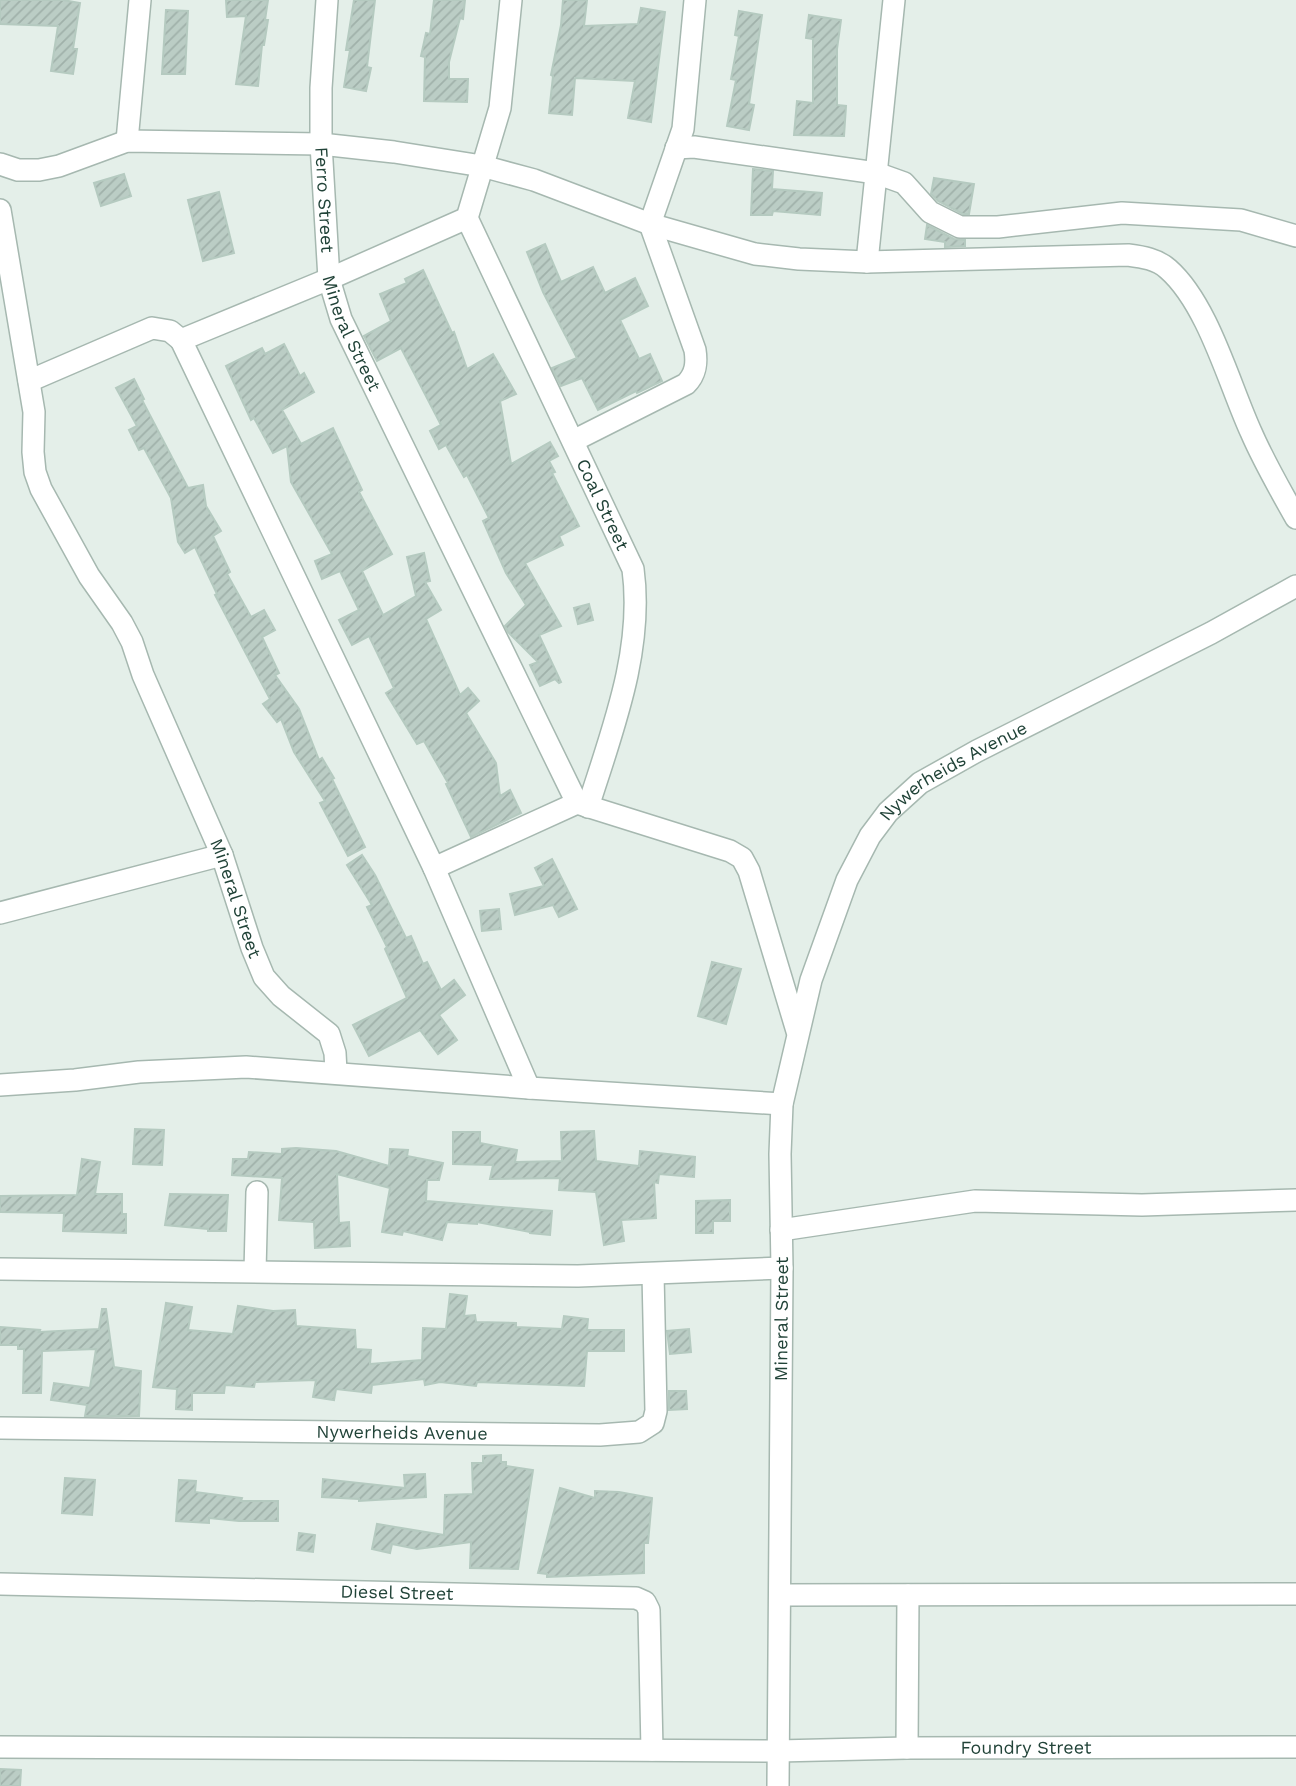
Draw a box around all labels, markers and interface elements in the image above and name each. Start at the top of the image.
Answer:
street label: Ferro Street [311,146,338,254]
street label: Mineral Street [318,272,386,395]
street label: Coal Street [572,455,634,554]
street label: Nywerheids Avenue [874,717,1030,824]
street label: Mineral Street [206,835,266,961]
street label: Mineral Street [770,1256,792,1381]
street label: Nywerheids Avenue [316,1421,488,1444]
street label: Diesel Street [340,1580,454,1604]
street label: Foundry Street [960,1737,1092,1758]

